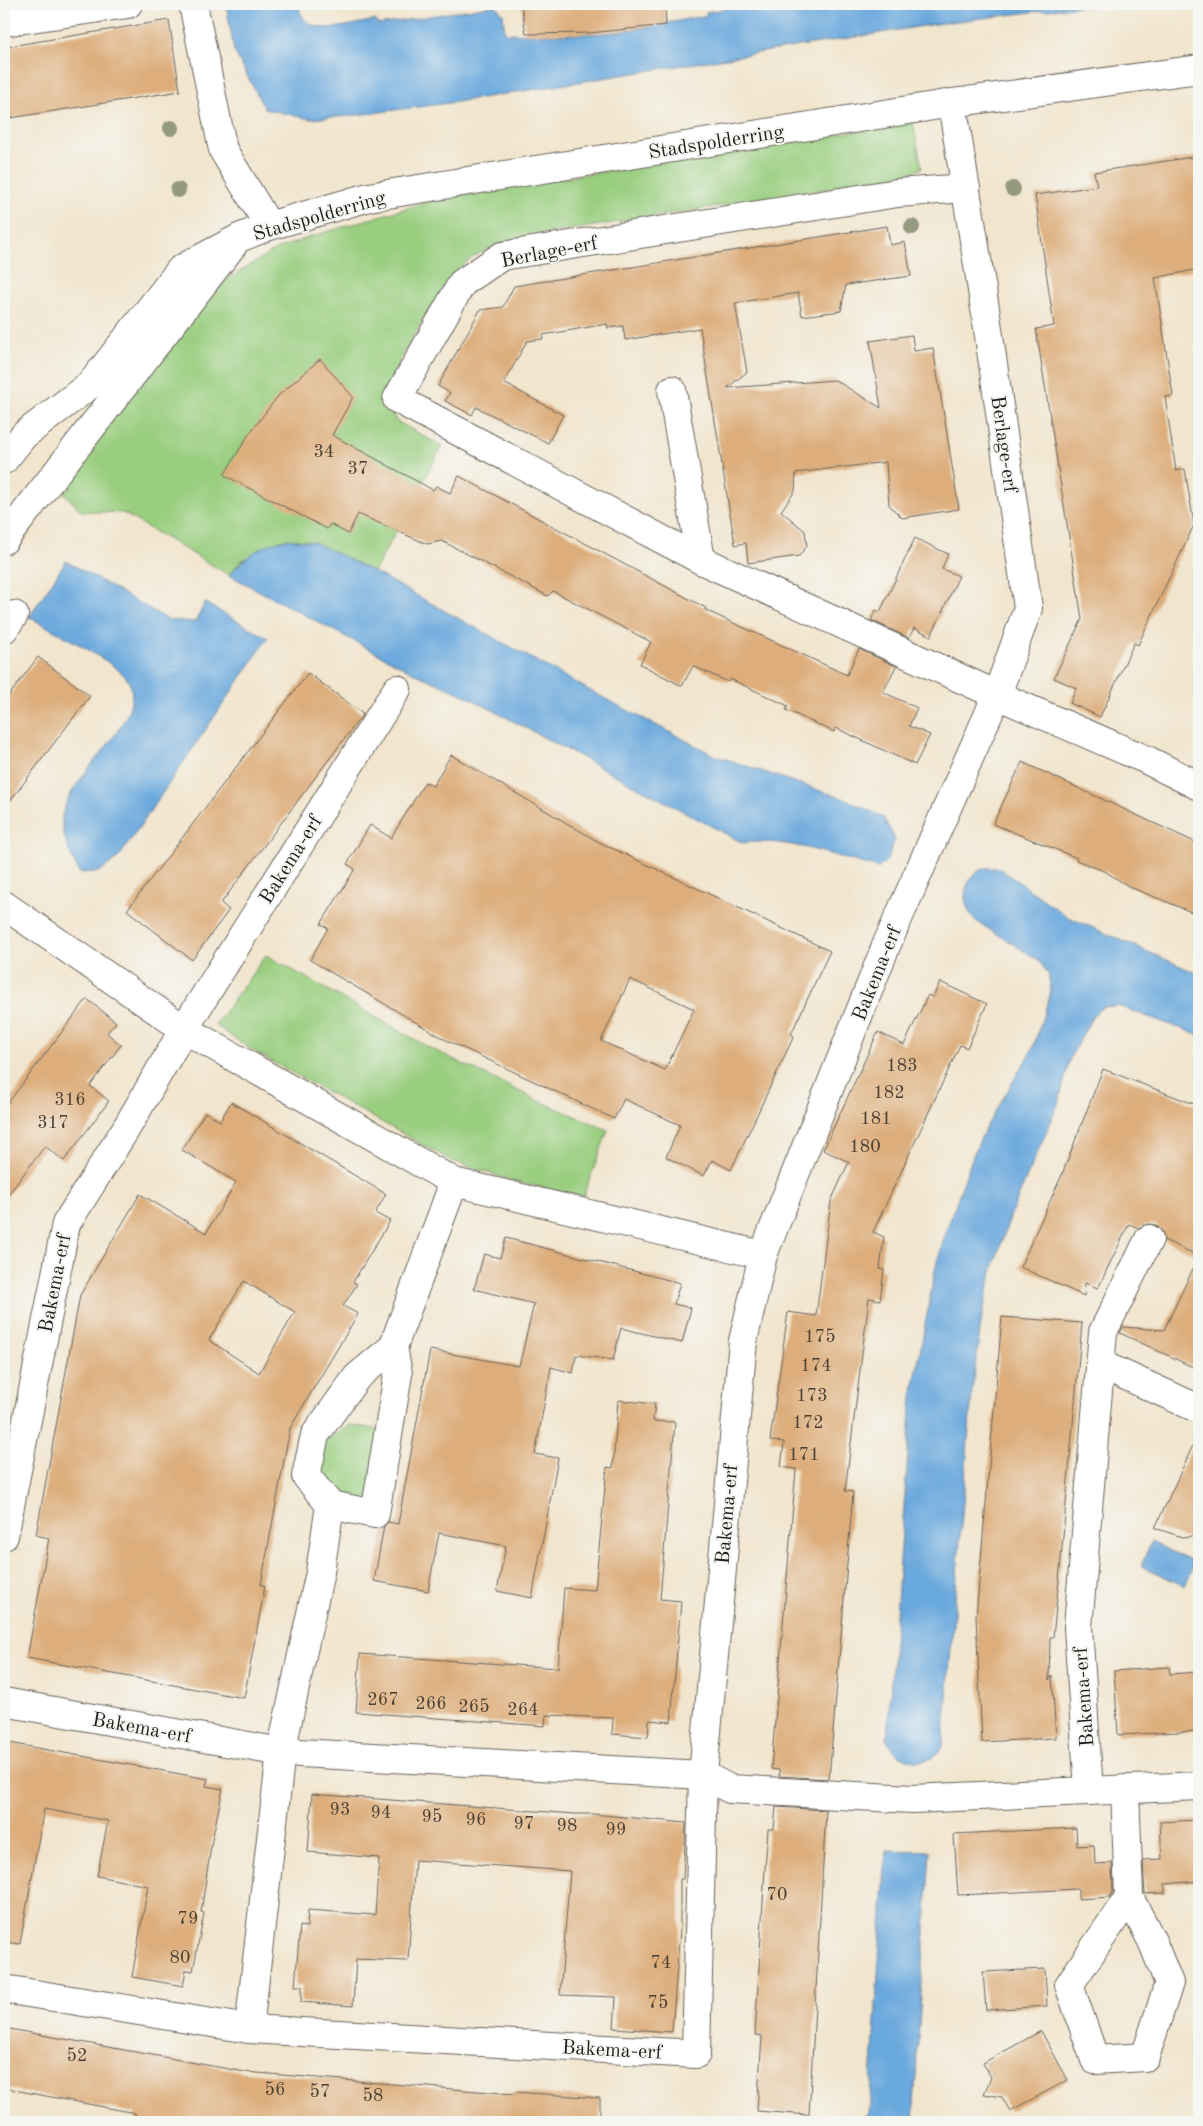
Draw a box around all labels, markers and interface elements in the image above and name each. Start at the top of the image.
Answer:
street label: Stadspolderring [647,122,786,164]
street label: Stadspolderring [251,188,388,245]
street label: Berlage-erf [499,234,601,272]
street label: Berlage-erf [986,394,1020,496]
house number: 34 [314,443,334,461]
house number: 37 [348,460,368,478]
street label: Bakema-erf [257,811,328,908]
street label: Bakema-erf [850,922,906,1024]
house number: 183 [886,1057,918,1075]
house number: 182 [873,1084,905,1102]
house number: 316 [54,1091,86,1109]
house number: 181 [860,1110,892,1128]
house number: 317 [37,1114,69,1132]
house number: 180 [849,1138,881,1156]
street label: Bakema-erf [37,1231,76,1335]
house number: 175 [804,1328,836,1346]
house number: 174 [800,1357,832,1375]
house number: 173 [796,1387,828,1405]
house number: 172 [792,1414,824,1432]
house number: 171 [788,1446,820,1464]
street label: Bakema-erf [714,1462,742,1565]
street label: Bakema-erf [1071,1645,1098,1748]
house number: 267 [367,1691,399,1709]
house number: 266 [415,1695,447,1713]
house number: 265 [458,1698,490,1716]
house number: 264 [507,1701,539,1719]
street label: Bakema-erf [90,1710,194,1748]
house number: 93 [330,1801,350,1819]
house number: 94 [371,1804,391,1822]
house number: 95 [422,1808,442,1826]
house number: 96 [466,1811,486,1829]
house number: 97 [514,1815,534,1833]
house number: 98 [557,1817,577,1835]
house number: 99 [606,1821,626,1839]
house number: 70 [767,1886,787,1904]
house number: 79 [178,1910,198,1928]
house number: 80 [170,1949,190,1967]
house number: 74 [651,1954,671,1972]
house number: 75 [648,1994,668,2012]
street label: Bakema-erf [561,2038,664,2064]
house number: 52 [67,2047,87,2065]
house number: 56 [265,2081,285,2099]
house number: 57 [310,2083,330,2101]
house number: 58 [363,2087,383,2105]

